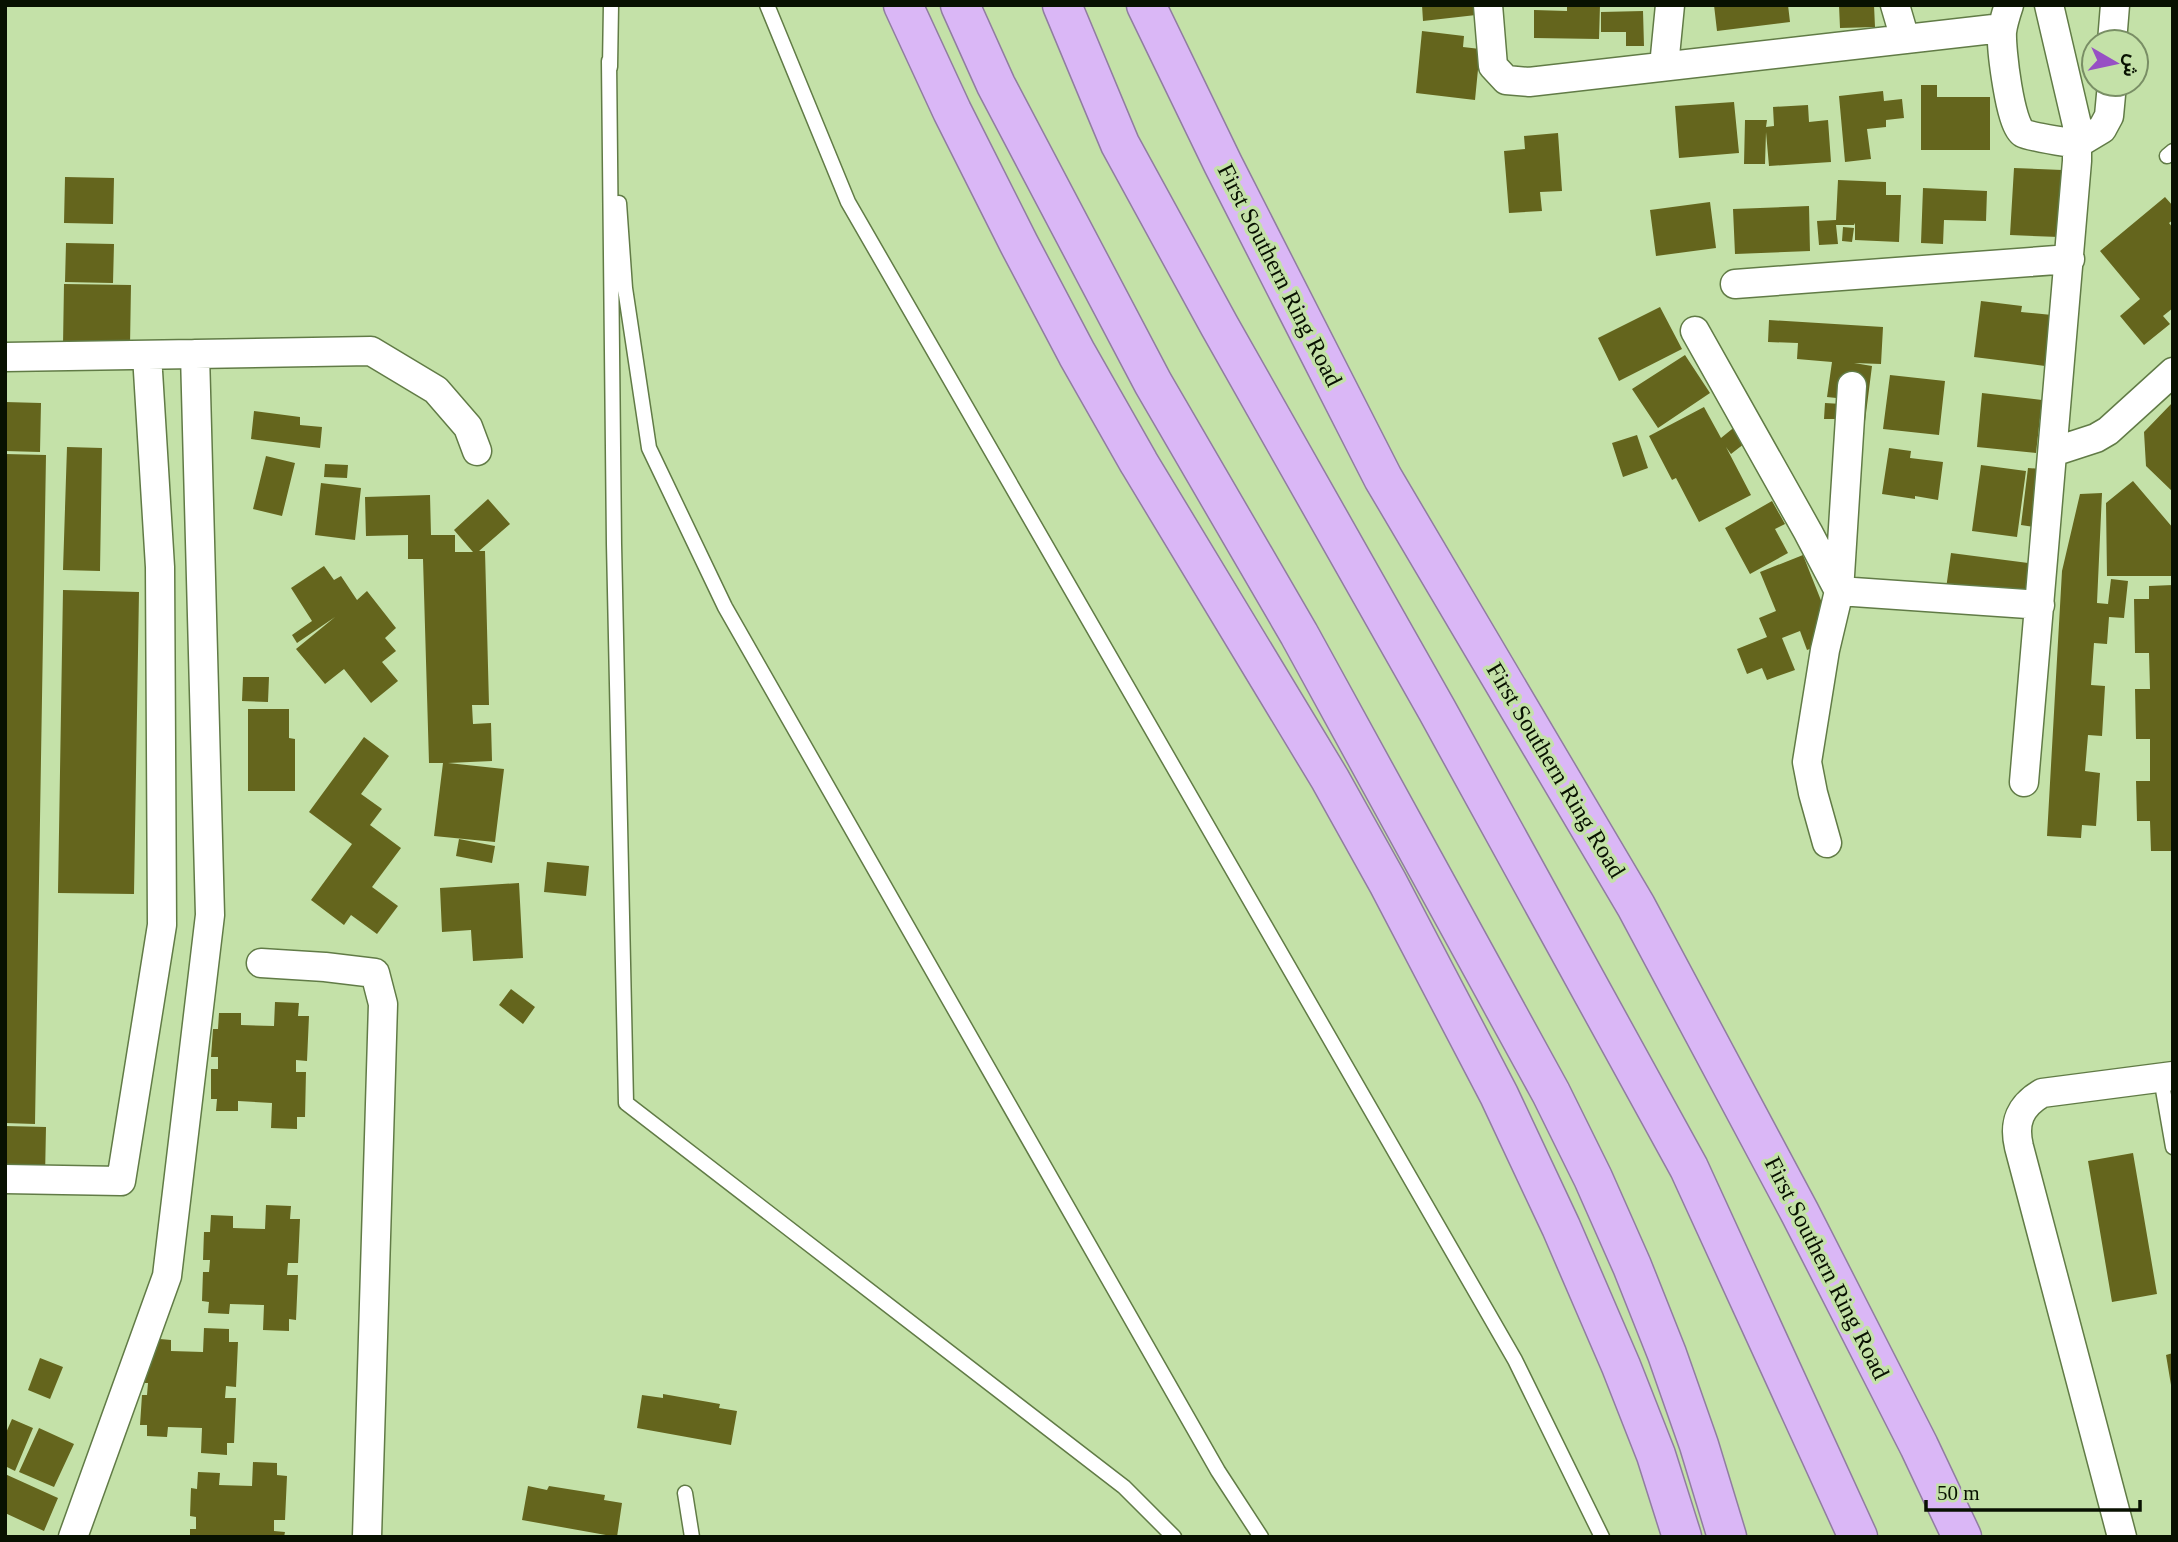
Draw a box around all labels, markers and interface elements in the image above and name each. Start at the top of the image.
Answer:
north arrow [2080,28,2150,98]
text: ش [2118,53,2143,79]
street label: First Southern Ring Road [1213,159,1347,391]
street label: First Southern Ring Road [1482,658,1630,882]
street label: First Southern Ring Road [1760,1152,1894,1384]
scale bar [1926,1468,2140,1512]
text: 50 m [1937,1481,1980,1505]

